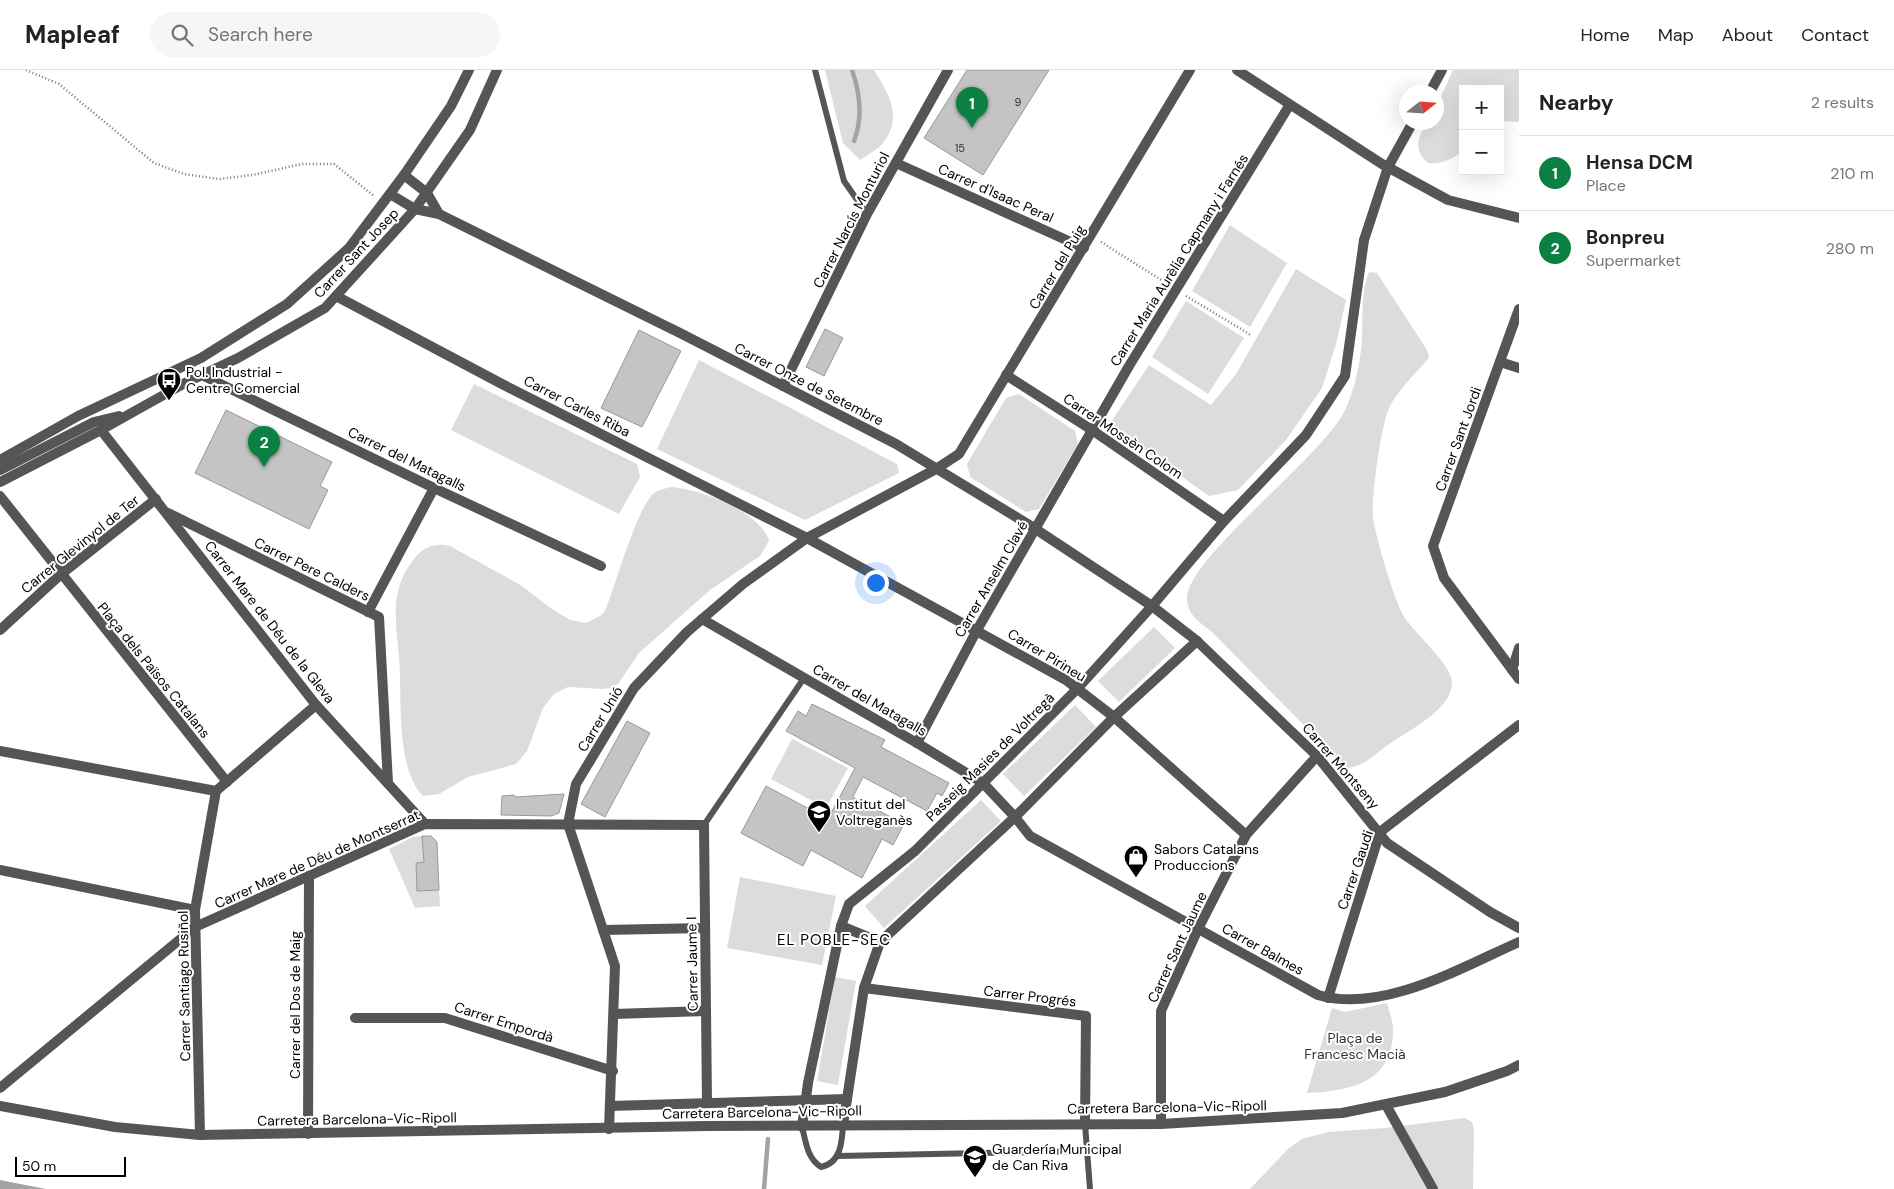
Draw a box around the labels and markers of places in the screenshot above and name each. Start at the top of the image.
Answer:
pin: 1 [956,87,988,128]
place label: Pol. Industrial - Centre Comercial [186,363,300,397]
bus stop icon: Pol. Industrial - Centre Comercial [156,367,182,401]
pin: 2 [248,426,280,467]
place label: Institut del Voltreganès [836,795,913,829]
school or university icon: Institut del Voltreganès [806,799,832,833]
place label: Sabors Catalans Produccions [1154,840,1259,874]
shop icon: Sabors Catalans Produccions [1123,844,1149,878]
place label: Guardería Municipal de Can Riva [992,1140,1122,1174]
school or university icon: Guardería Municipal de Can Riva [962,1144,988,1178]

